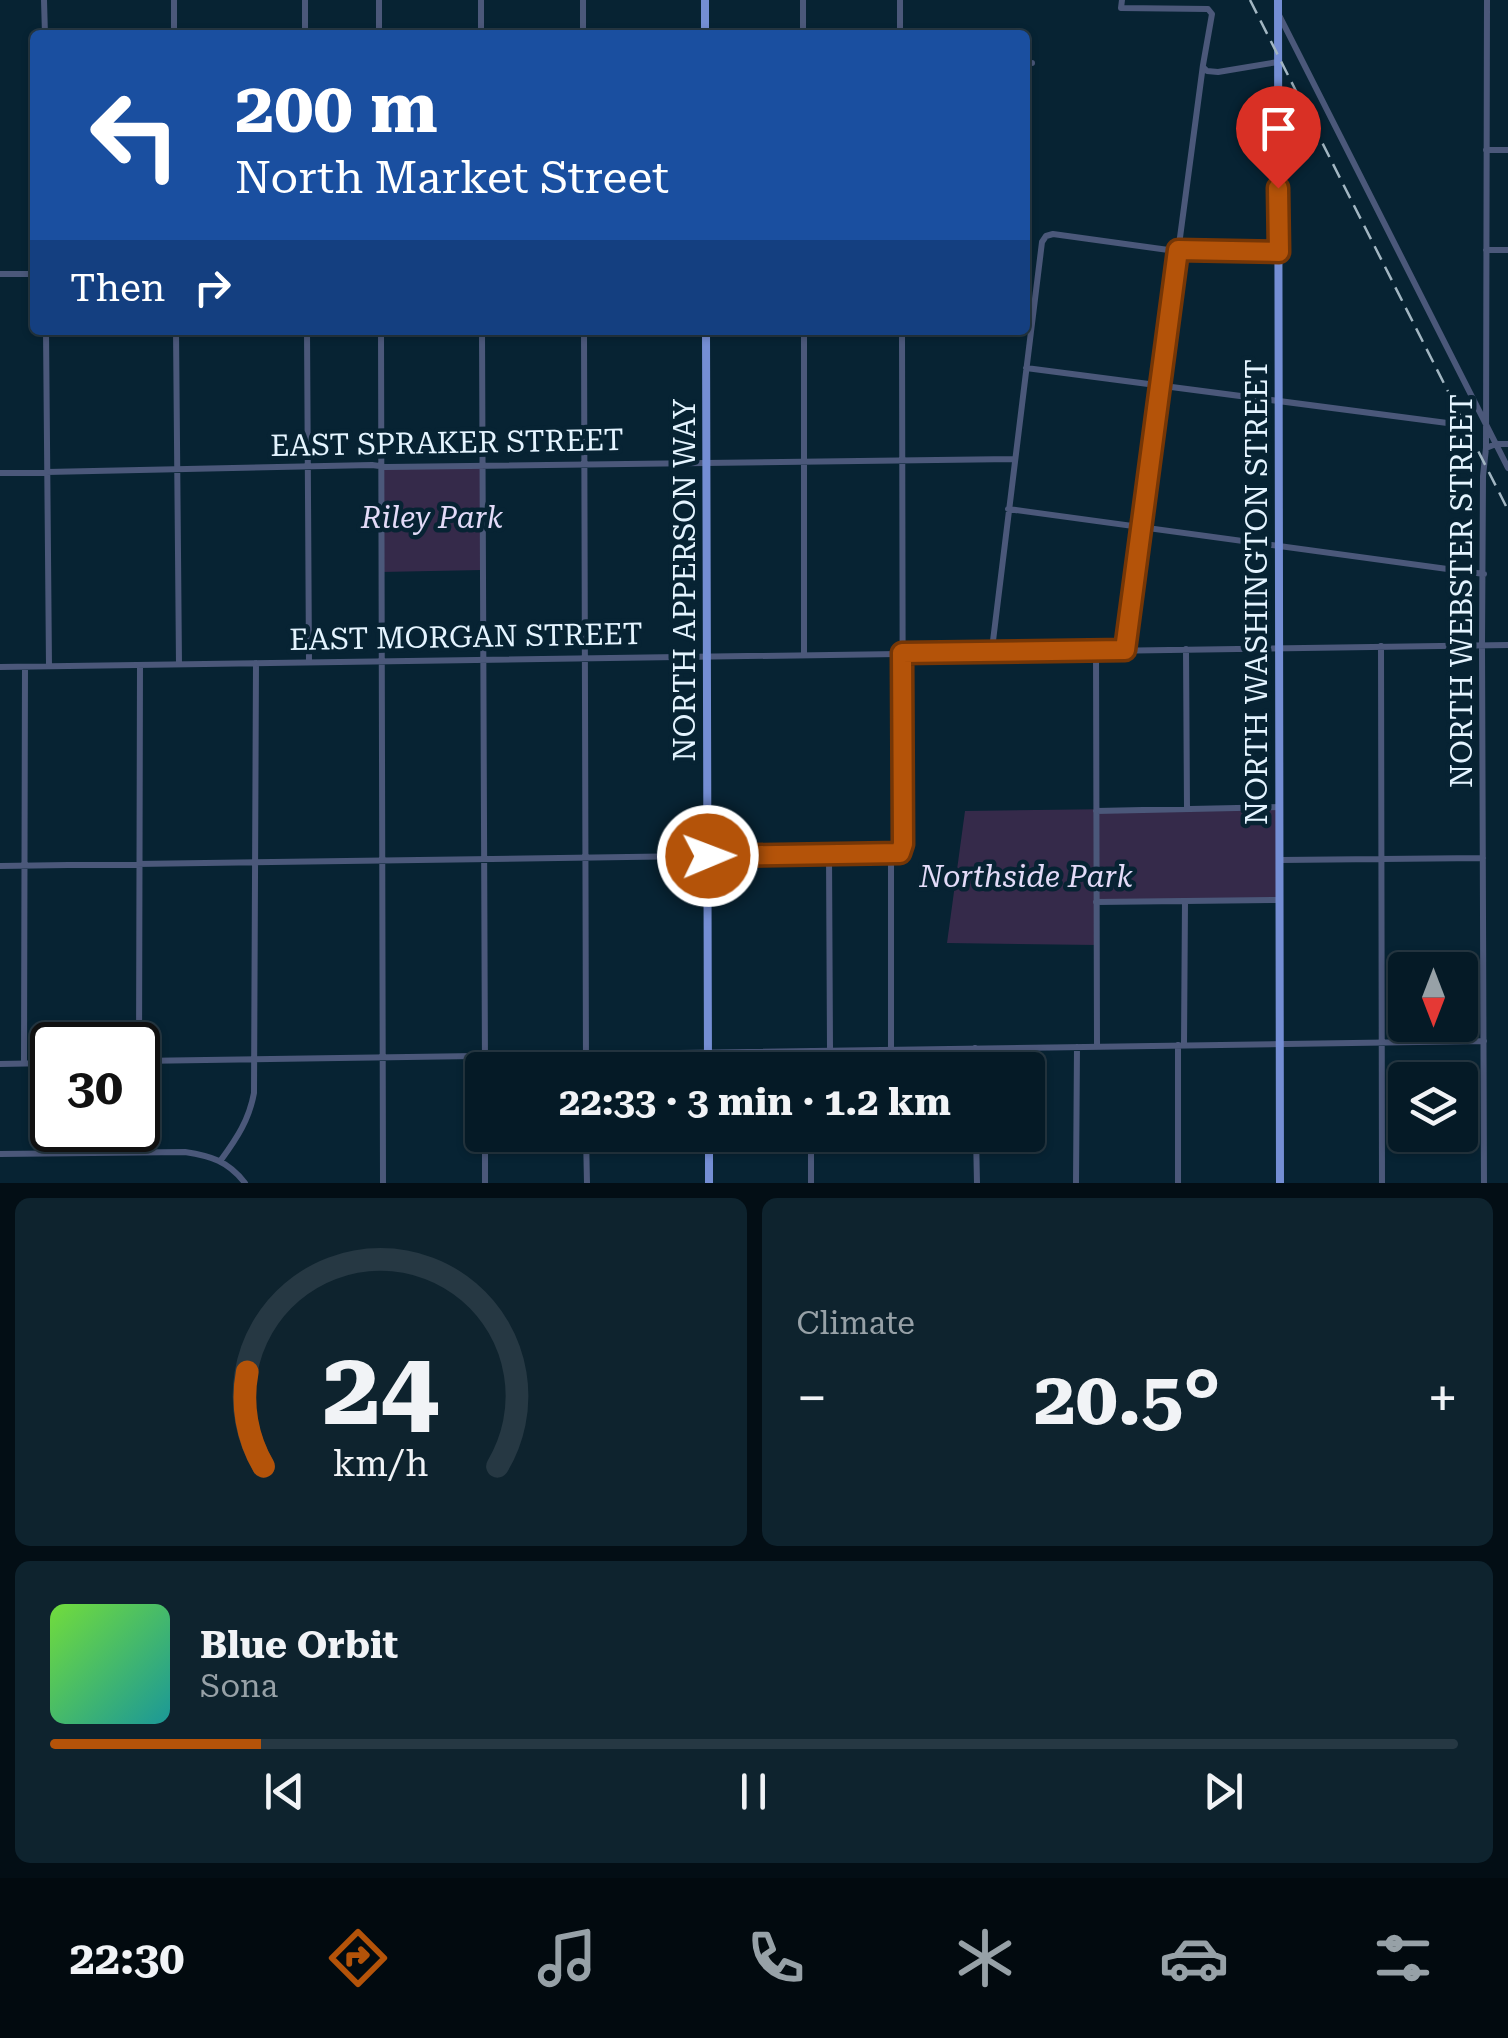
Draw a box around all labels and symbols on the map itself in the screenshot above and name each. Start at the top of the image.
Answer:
pin [1236,86,1321,189]
street label: NORTH WASHINGTON STREET [1239,359,1274,825]
street label: NORTH WEBSTER STREET [1444,394,1479,788]
street label: NORTH APPERSON WAY [667,398,702,761]
street label: EAST SPRAKER STREET [270,422,624,463]
park label: Riley Park [360,500,504,535]
street label: EAST MORGAN STREET [289,616,643,657]
position arrow [656,804,760,908]
park label: Northside Park [918,859,1133,894]
north arrow [1388,952,1478,1042]
speed limit sign: 30 [30,1022,160,1152]

